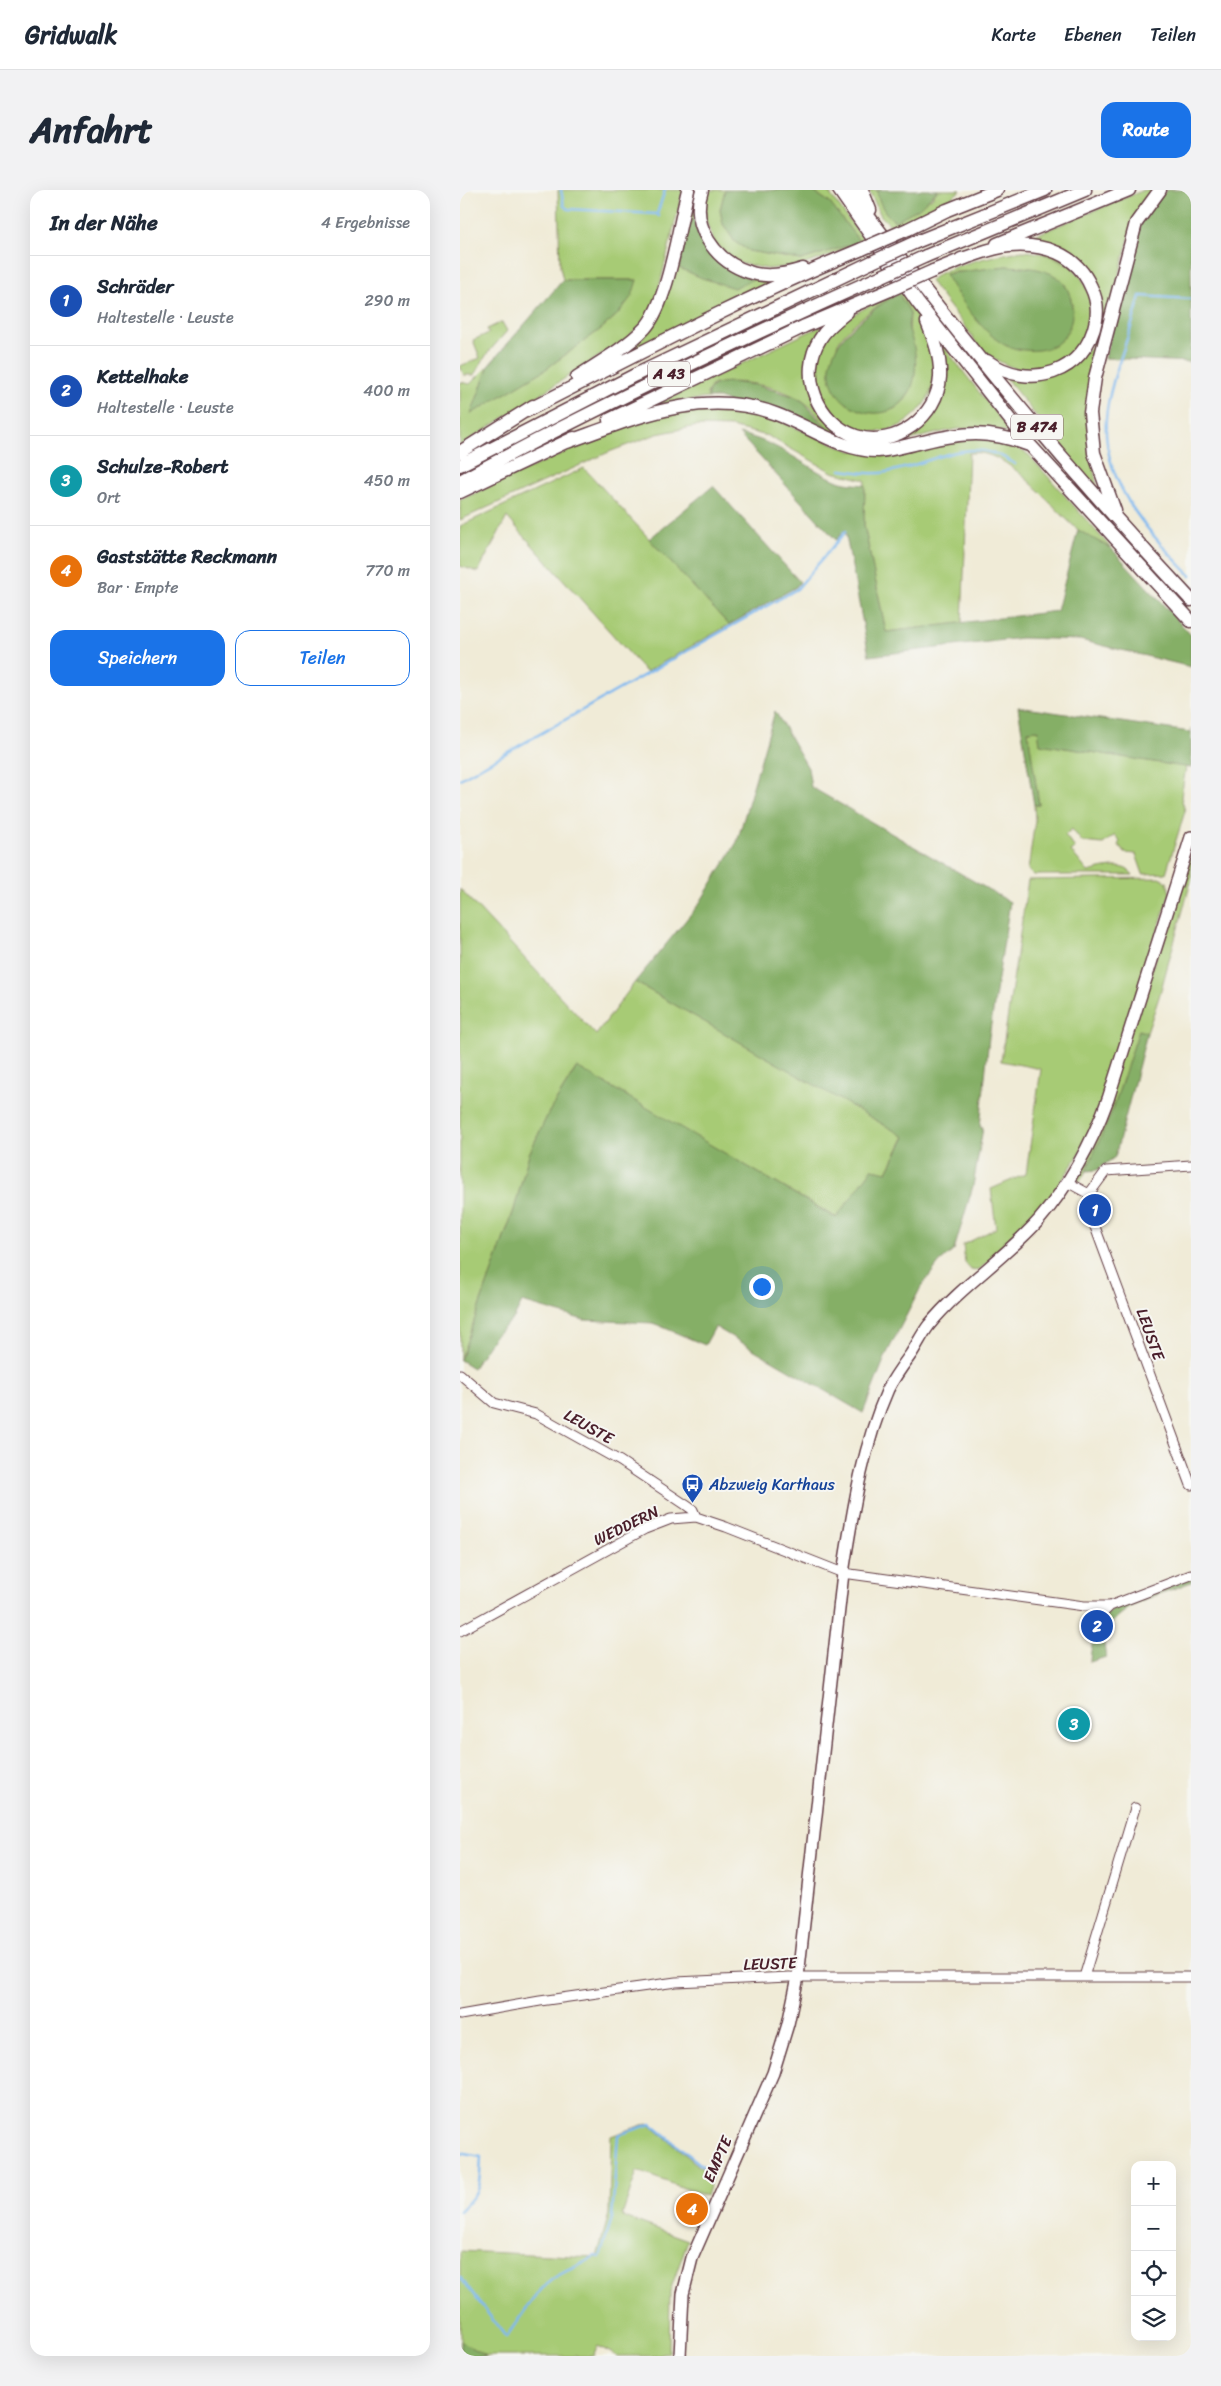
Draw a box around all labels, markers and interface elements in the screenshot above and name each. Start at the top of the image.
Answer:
text: Gridwalk [25,14,117,56]
text: Karte [992,19,1036,51]
text: Ebenen [1064,19,1122,51]
text: Teilen [1150,19,1196,51]
text: Anfahrt [30,99,153,161]
button: Route [1101,102,1191,158]
text: In der Nähe [50,204,158,242]
text: 4 Ergebnisse [321,208,410,237]
text: Schräder [97,270,173,303]
text: 1 [63,286,69,315]
text: 290 m [364,286,410,315]
text: Haltestelle · Leuste [97,303,234,332]
text: Kettelhake [97,360,189,393]
road number: A 43 [648,362,690,386]
text: 2 [61,376,71,405]
text: 400 m [363,376,410,405]
text: Haltestelle · Leuste [97,393,234,422]
road number: B 474 [1011,414,1063,440]
text: Schulze-Robert [97,450,229,483]
text: 3 [62,466,70,495]
text: 450 m [364,466,410,495]
text: Ort [97,483,121,512]
text: Gaststätte Reckmann [97,540,277,573]
text: 4 [61,556,71,585]
text: 770 m [365,556,410,585]
text: Bar · Empte [97,573,179,602]
button: Speichern [50,630,225,686]
button: Teilen [235,630,410,686]
pin: 1 [1079,1191,1111,1229]
your location [749,1274,775,1300]
street label: LEUSTE [1128,1304,1174,1365]
street label: LEUSTE [558,1401,620,1453]
place label: Abzweig Karthaus [708,1470,836,1499]
bus stop icon: Abzweig Karthaus [681,1472,705,1503]
street label: WEDDERN [588,1497,665,1554]
pin: 2 [1081,1607,1113,1645]
pin: 3 [1058,1705,1090,1743]
street label: LEUSTE [743,1948,798,1979]
street label: EMPTE [694,2130,741,2187]
map controls [1131,2161,1176,2341]
button: + [1131,2161,1176,2206]
pin: 4 [676,2190,708,2228]
button: − [1131,2206,1176,2251]
button: locate [1131,2251,1176,2296]
button: layers [1131,2296,1176,2341]

